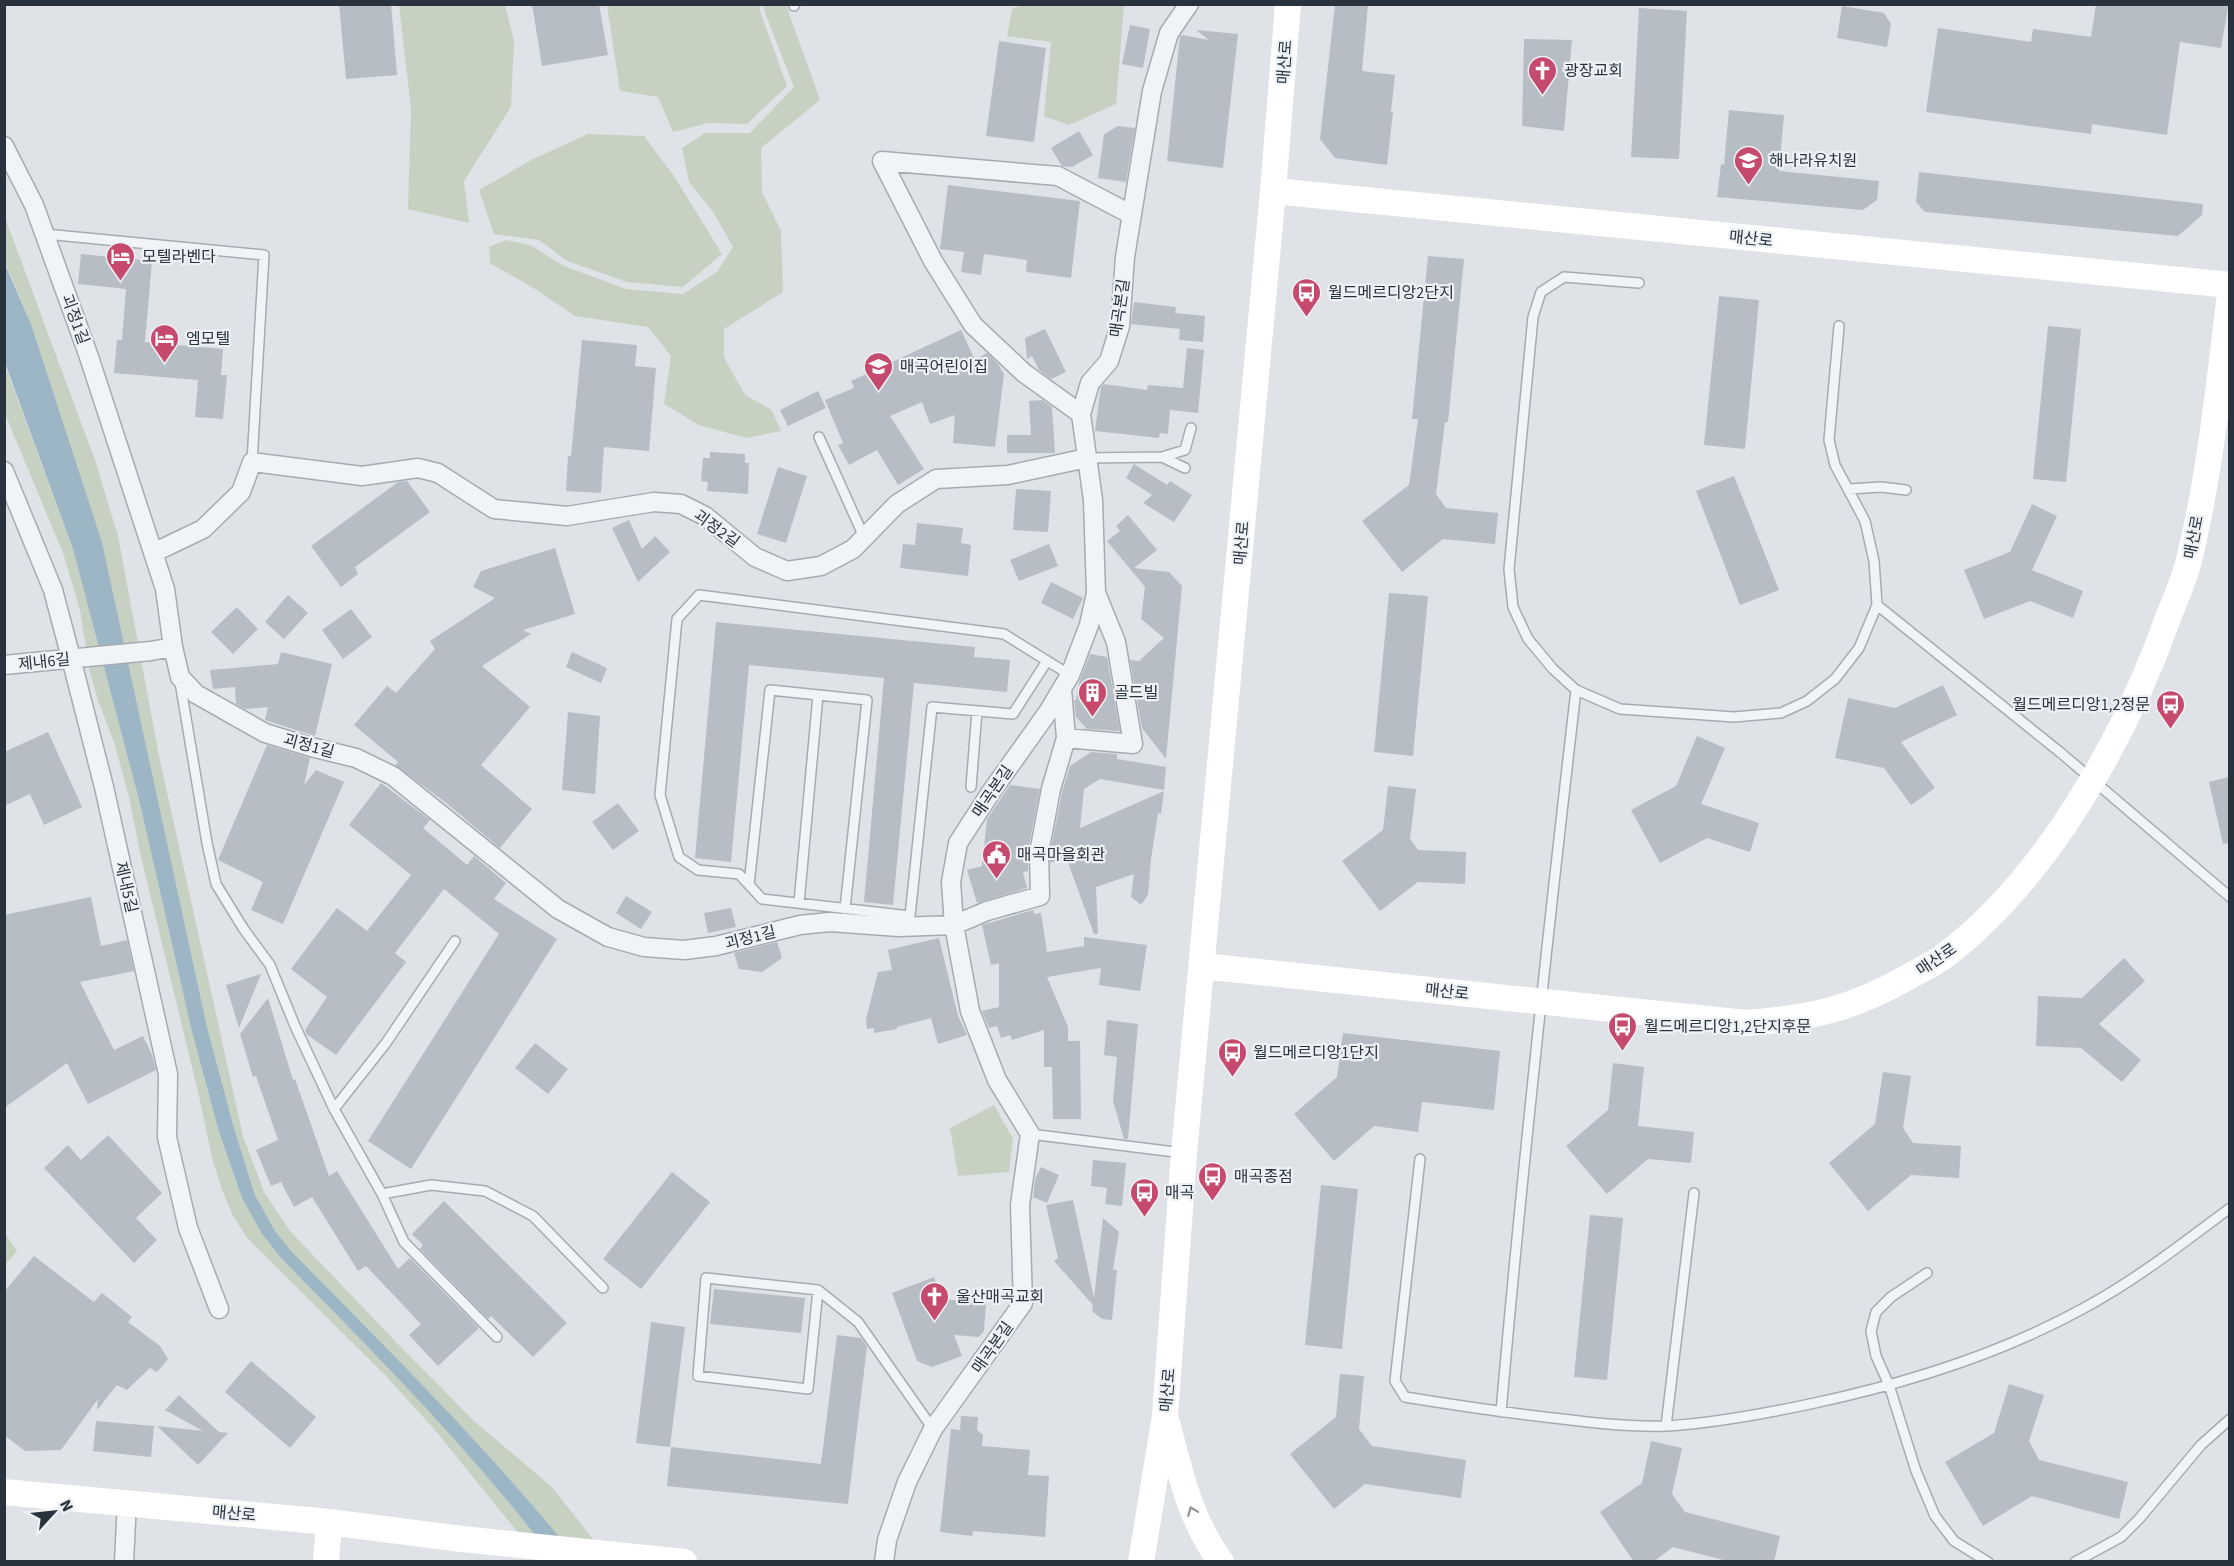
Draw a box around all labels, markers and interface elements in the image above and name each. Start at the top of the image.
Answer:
street label: 매산로 [1272,39,1298,85]
church icon: 광장교회 [1527,54,1559,96]
place label: 광장교회 [1564,60,1623,82]
school or university icon: 해나라유치원 [1732,144,1764,186]
place label: 해나라유치원 [1769,150,1857,172]
street label: 매산로 [1728,226,1774,252]
hotel icon: 모텔라벤다 [105,240,137,282]
place label: 모텔라벤다 [142,246,216,268]
bus stop icon: 월드메르디앙2단지 [1291,276,1323,318]
street label: 매곡본길 [1105,277,1135,339]
place label: 월드메르디앙2단지 [1328,282,1454,304]
street label: 괴정1길 [56,291,94,348]
hotel icon: 엠모텔 [149,322,181,364]
place label: 엠모텔 [186,328,230,350]
school or university icon: 매곡어린이집 [863,350,895,392]
place label: 매곡어린이집 [900,356,988,378]
street label: 괴정2길 [689,505,744,553]
street label: 매산로 [2179,513,2209,561]
street label: 매산로 [1229,520,1255,566]
street label: 제내6길 [17,648,71,676]
building icon: 골드빌 [1077,676,1109,718]
place label: 골드빌 [1114,682,1158,704]
bus stop icon: 월드메르디앙1,2정문 [2155,688,2187,730]
place label: 월드메르디앙1,2정문 [2012,694,2150,716]
street label: 괴정1길 [281,729,337,763]
street label: 매곡본길 [967,761,1018,822]
public building icon: 매곡마을회관 [980,838,1012,880]
place label: 매곡마을회관 [1017,844,1106,866]
street label: 제내5길 [109,859,143,915]
street label: 괴정1길 [722,921,778,955]
street label: 매산로 [1912,938,1961,981]
street label: 매산로 [1424,979,1470,1005]
bus stop icon: 월드메르디앙1,2단지후문 [1607,1010,1639,1052]
place label: 월드메르디앙1,2단지후문 [1644,1016,1811,1038]
bus stop icon: 월드메르디앙1단지 [1216,1036,1248,1078]
place label: 월드메르디앙1단지 [1253,1042,1379,1064]
bus stop icon: 매곡종점 [1197,1160,1229,1202]
place label: 매곡종점 [1234,1166,1293,1188]
bus stop icon: 매곡 [1128,1176,1160,1218]
place label: 매곡 [1165,1182,1194,1204]
church icon: 울산매곡교회 [919,1280,951,1322]
place label: 울산매곡교회 [956,1286,1044,1308]
street label: 매곡본길 [967,1317,1019,1378]
street label: 매산로 [1155,1367,1181,1413]
north arrow [24,1482,84,1542]
text: N [54,1496,79,1515]
street label: 매산로 [211,1501,257,1527]
one-way arrow [1187,1506,1199,1517]

